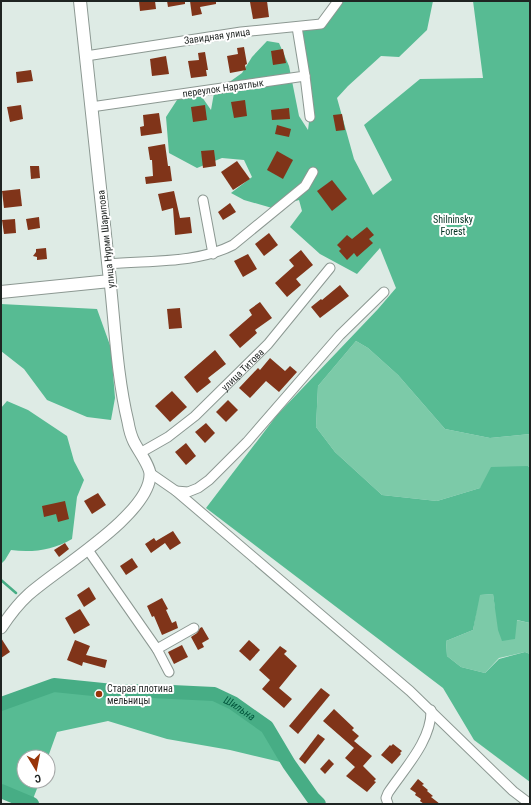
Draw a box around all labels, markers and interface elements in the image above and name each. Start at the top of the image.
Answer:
street label: Завидная улица [183,26,251,46]
street label: переулок Наратлык [182,77,264,99]
street label: улица Нурми Шарипова [95,189,117,289]
park label: Shilninsky Forest [433,214,473,237]
street label: улица Титова [219,346,266,393]
place label: Старая плотина мельницы [107,683,173,706]
marker: Старая плотина мельницы [94,689,104,699]
water label: Шильна [222,693,258,723]
north arrow [16,749,56,789]
text: С [33,771,42,785]

